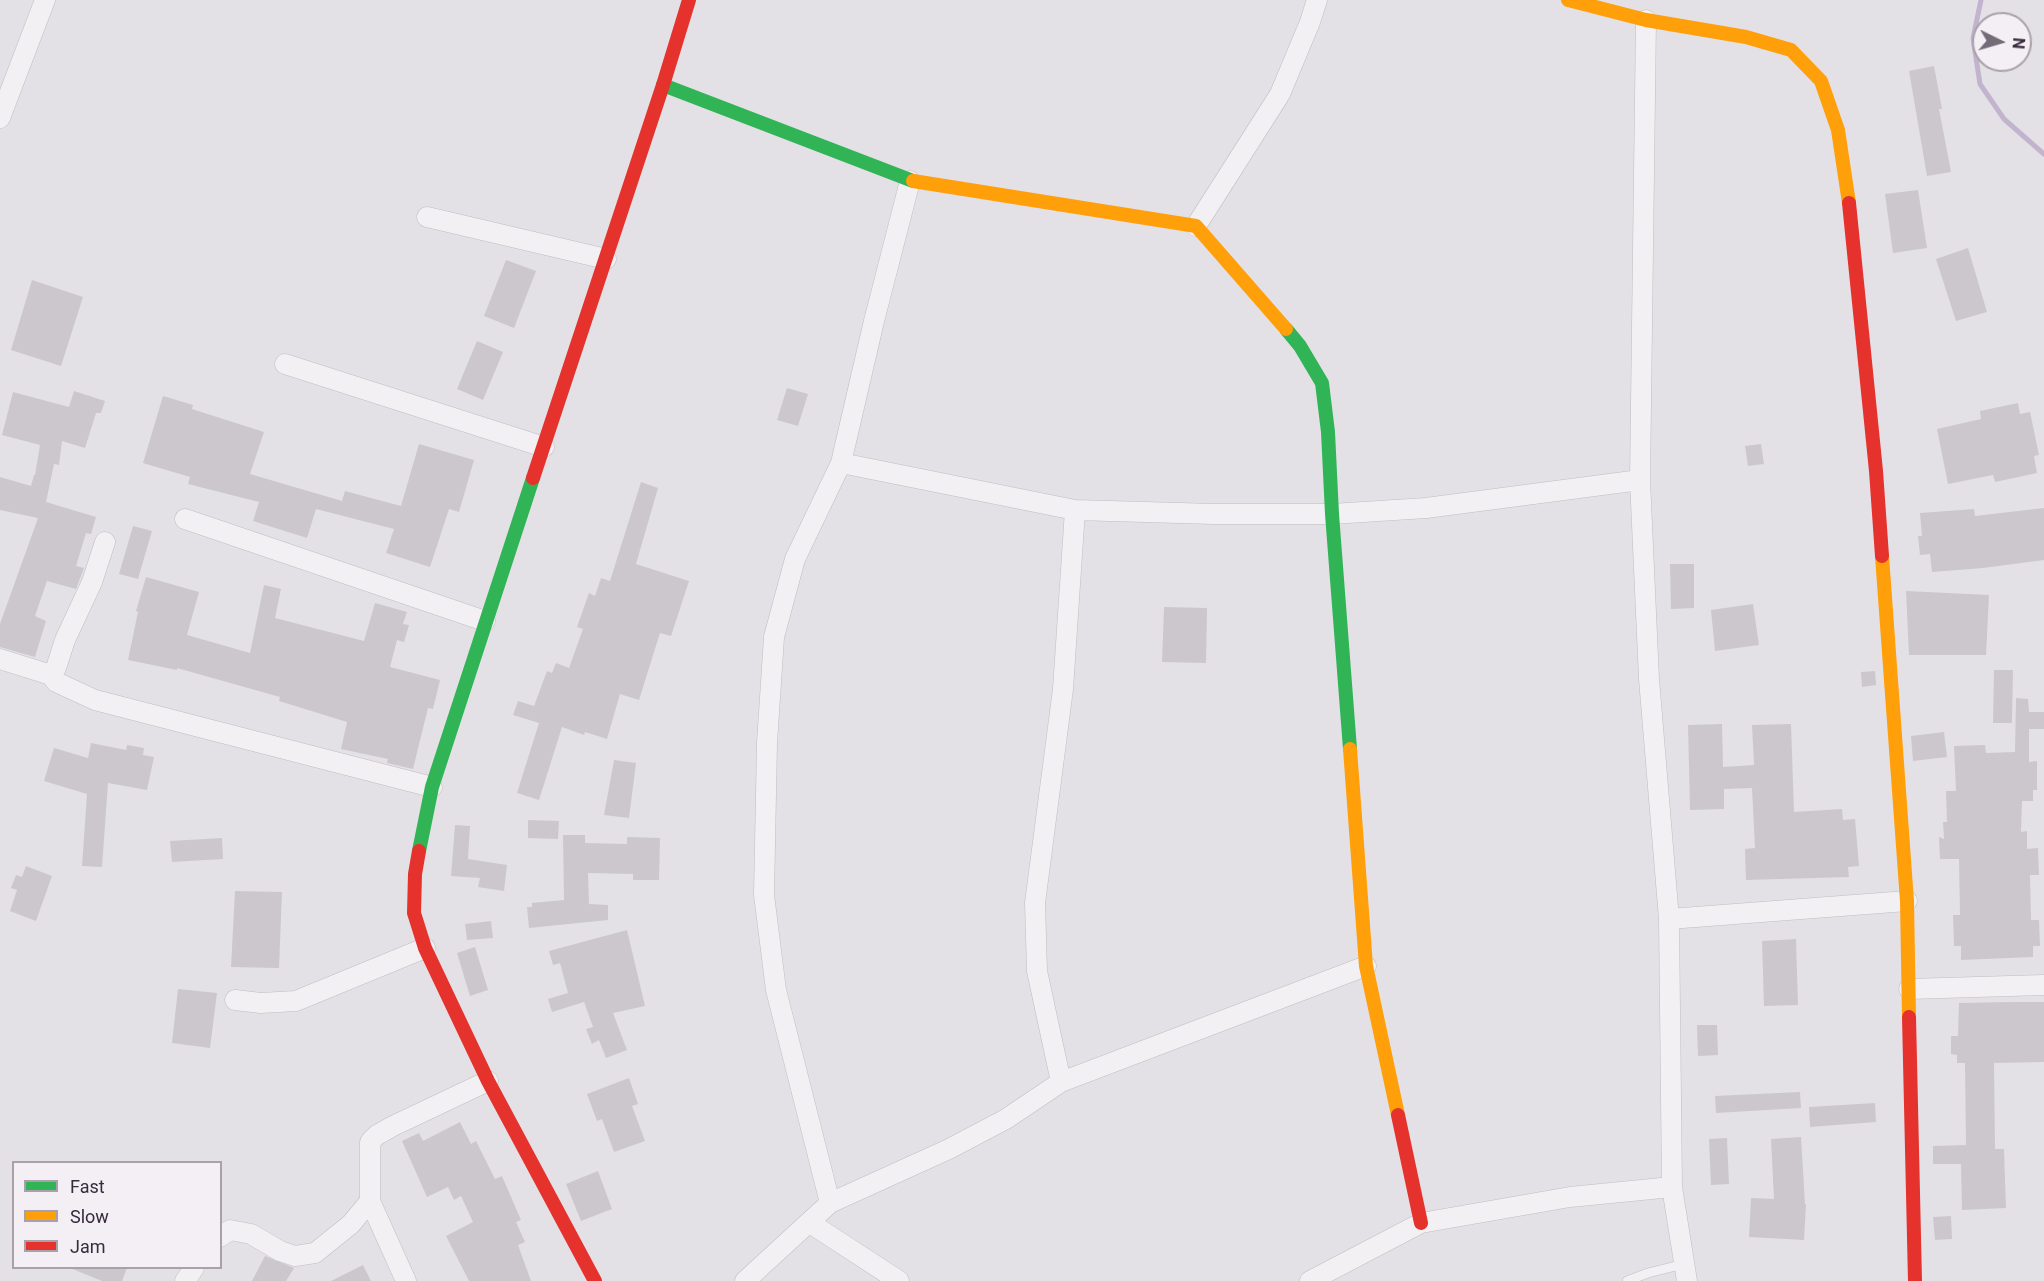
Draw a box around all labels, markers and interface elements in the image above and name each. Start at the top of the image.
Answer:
north arrow [1972,12,2032,72]
text: N [2008,37,2028,50]
legend [12,1161,222,1269]
text: Fast [70,1176,105,1197]
text: Slow [70,1206,109,1227]
text: Jam [70,1236,106,1257]

